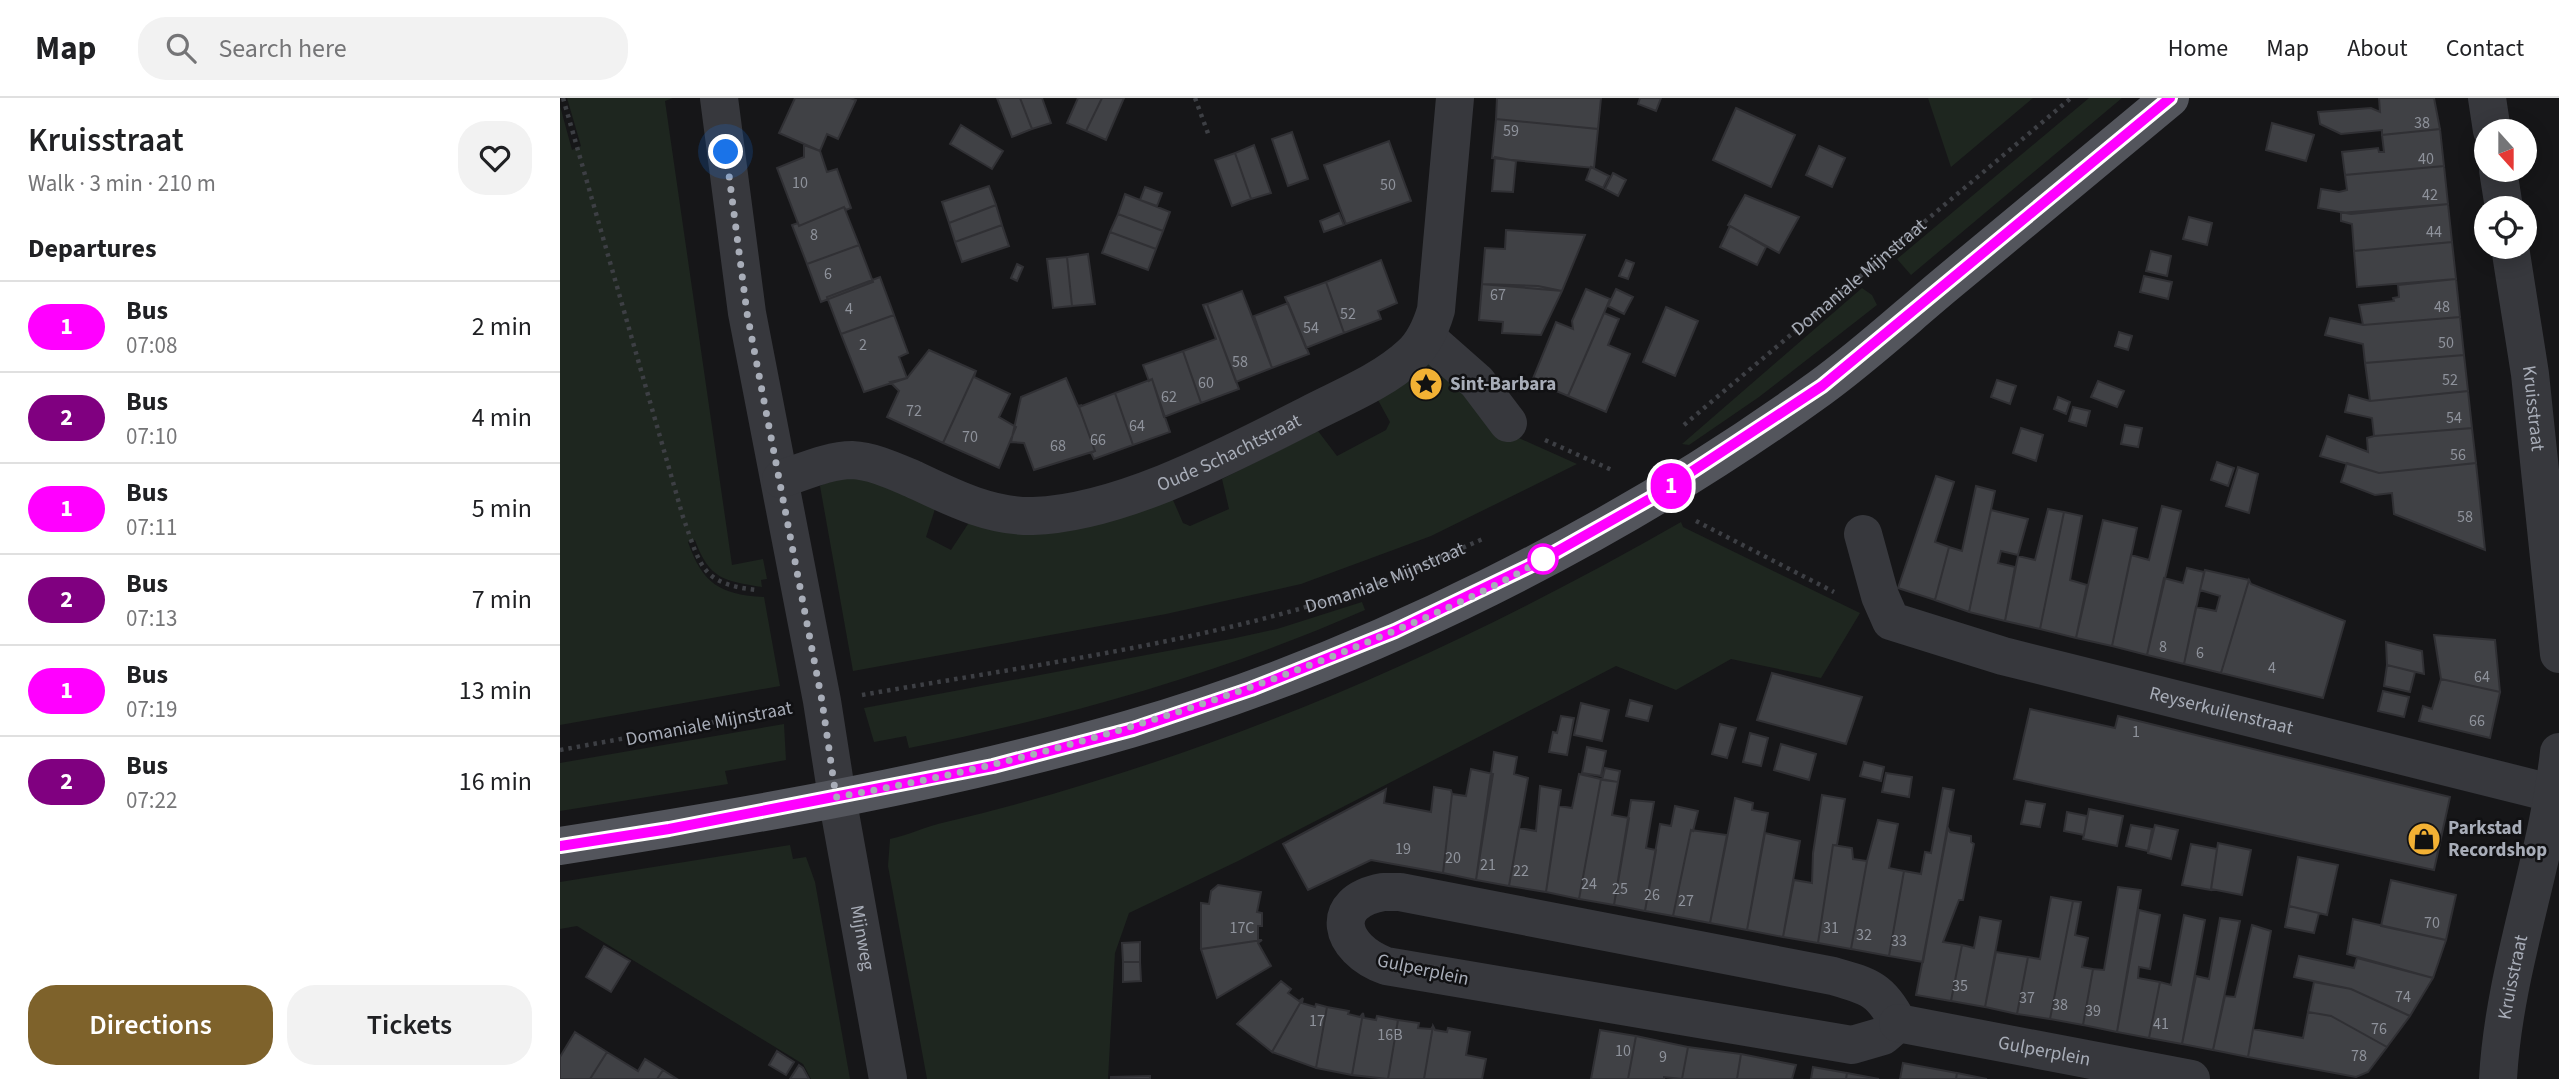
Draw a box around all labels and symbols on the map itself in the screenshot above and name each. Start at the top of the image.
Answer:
house number: 38 [2414,112,2430,134]
north arrow [2474,119,2538,182]
house number: 59 [1503,120,1519,142]
your location [708,134,743,169]
house number: 40 [2418,148,2434,170]
house number: 10 [792,172,808,194]
house number: 50 [1380,174,1396,196]
house number: 42 [2422,184,2438,206]
street label: Domaniale Mijnstraat [1786,212,1933,342]
house number: 44 [2426,221,2442,243]
house number: 8 [810,224,818,246]
house number: 6 [824,263,832,285]
house number: 67 [1490,284,1506,306]
house number: 48 [2434,296,2450,318]
house number: 4 [845,298,853,320]
house number: 52 [1340,303,1356,325]
house number: 54 [1303,317,1319,339]
house number: 50 [2438,332,2454,354]
house number: 2 [859,334,867,356]
house number: 58 [1232,351,1248,373]
street label: Kruisstraat [2515,363,2551,453]
place icon: Sint-Barbara [1407,365,1445,403]
house number: 52 [2442,369,2458,391]
place label: Sint-Barbara [1450,371,1556,398]
house number: 60 [1198,372,1214,394]
house number: 62 [1161,386,1177,408]
house number: 72 [906,400,922,422]
street label: Oude Schachtstraat [1153,407,1306,498]
house number: 54 [2446,407,2462,429]
house number: 64 [1129,415,1145,437]
house number: 70 [962,426,978,448]
house number: 66 [1090,429,1106,451]
house number: 68 [1050,435,1066,457]
house number: 56 [2450,444,2466,466]
line badge: 1 [1648,463,1694,509]
house number: 58 [2457,506,2473,528]
street label: Domaniale Mijnstraat [1302,535,1470,620]
unlabelled marker [1528,544,1558,574]
house number: 8 [2159,636,2167,658]
house number: 6 [2196,642,2204,664]
house number: 4 [2268,657,2276,679]
house number: 64 [2474,666,2490,688]
street label: Reyserkuilenstraat [2147,680,2297,742]
street label: Domaniale Mijnstraat [623,695,795,753]
house number: 66 [2469,710,2485,732]
house number: 1 [2132,721,2140,743]
place label: Parkstad Recordshop [2448,815,2547,864]
shop icon: Parkstad Recordshop [2405,820,2443,858]
house number: 19 [1395,838,1411,860]
house number: 20 [1445,847,1461,869]
house number: 21 [1480,854,1496,876]
house number: 22 [1513,860,1529,882]
house number: 24 [1581,873,1597,895]
house number: 25 [1612,878,1628,900]
house number: 26 [1644,884,1660,906]
house number: 27 [1678,890,1694,912]
street label: Mijnweg [843,903,882,973]
house number: 70 [2424,912,2440,934]
house number: 17C [1229,917,1255,939]
house number: 31 [1823,917,1839,939]
house number: 32 [1856,924,1872,946]
house number: 33 [1891,930,1907,952]
street label: Kruisstraat [2491,931,2535,1022]
street label: Gulperplein [1375,947,1471,993]
house number: 35 [1952,975,1968,997]
house number: 74 [2395,986,2411,1008]
house number: 37 [2019,987,2035,1009]
house number: 38 [2052,994,2068,1016]
house number: 39 [2085,1000,2101,1022]
house number: 17 [1309,1010,1325,1032]
house number: 41 [2153,1013,2169,1035]
house number: 76 [2371,1018,2387,1040]
house number: 16B [1377,1024,1403,1046]
street label: Gulperplein [1996,1029,2093,1073]
house number: 10 [1615,1040,1631,1062]
house number: 78 [2351,1045,2367,1067]
house number: 9 [1659,1046,1667,1068]

